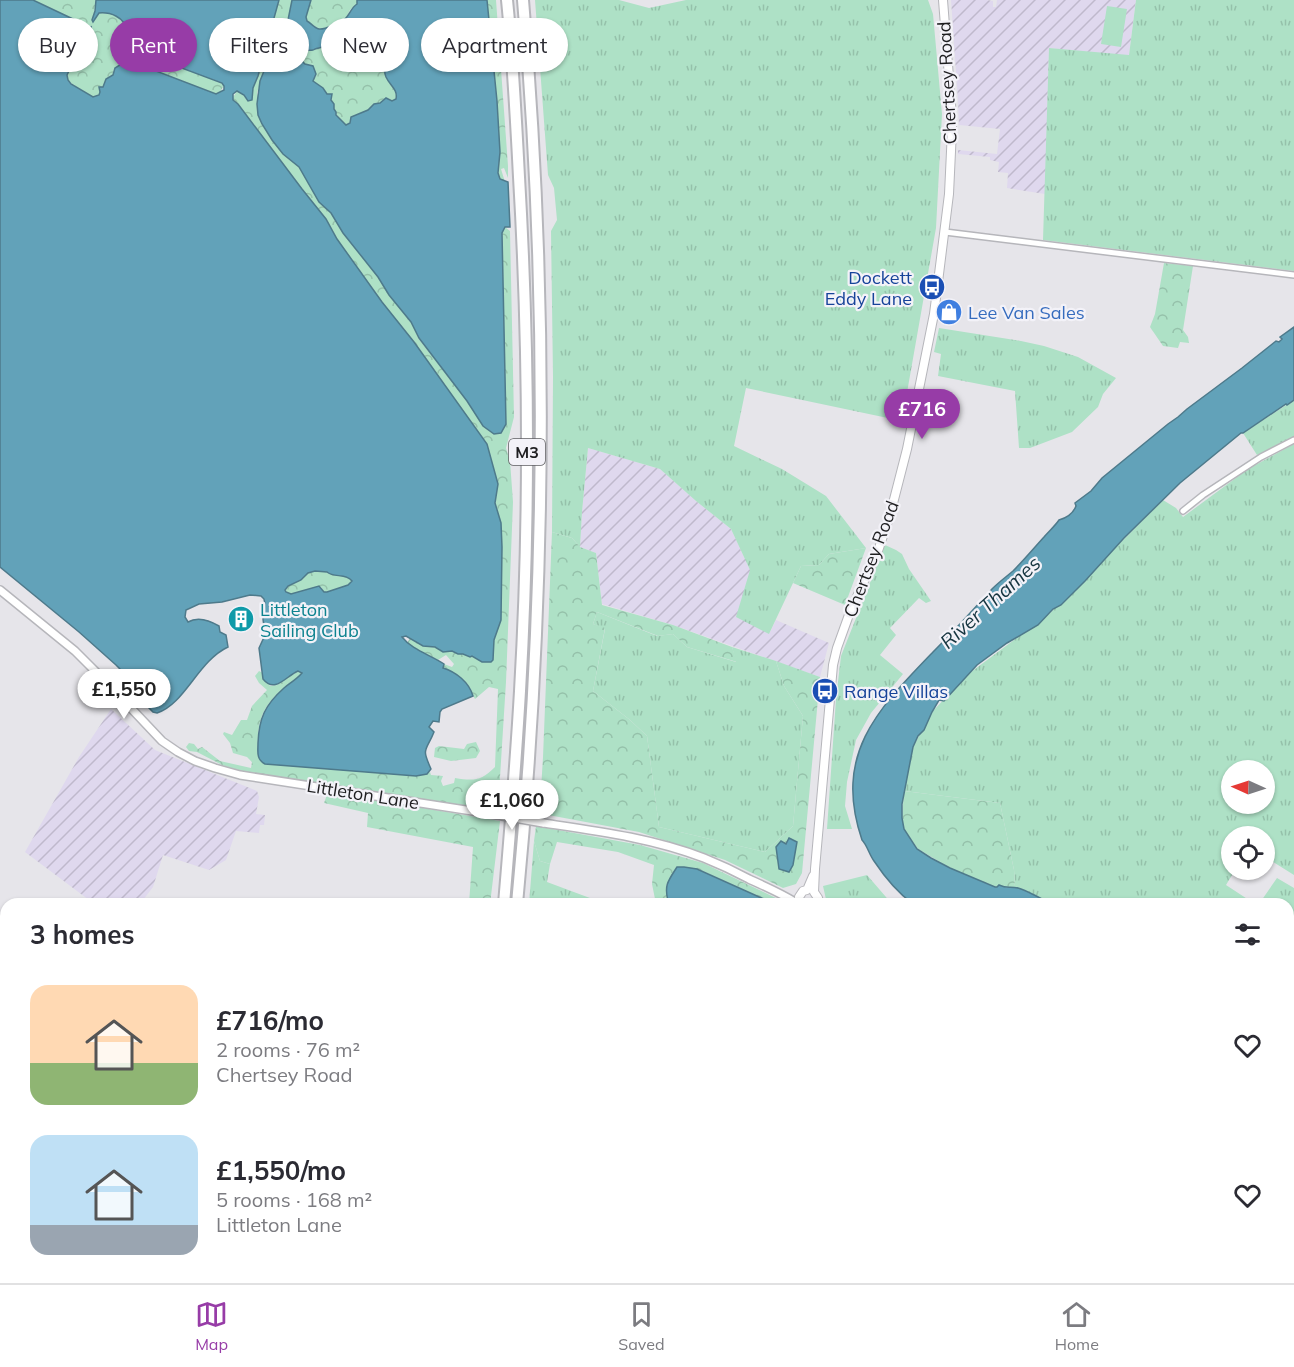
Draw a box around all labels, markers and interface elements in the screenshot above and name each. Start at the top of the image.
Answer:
chip: Buy [18,18,98,72]
chip: Rent [110,18,197,72]
chip: Filters [209,18,309,72]
chip: New [321,18,409,72]
chip: Apartment [421,18,568,72]
street label: Chertsey Road [932,21,962,145]
place label: Dockett Eddy Lane [825,266,912,310]
bus stop icon: Dockett Eddy Lane [917,272,947,302]
shop icon: Lee Van Sales [934,297,964,327]
place label: Lee Van Sales [968,301,1085,324]
pin: £716 [886,389,958,440]
text: £716 [898,396,946,421]
road number: M3 [509,439,545,465]
street label: Chertsey Road [838,497,904,621]
water label: River Thames [935,550,1045,654]
place label: Littleton Sailing Club [260,598,359,642]
building icon: Littleton Sailing Club [226,604,256,634]
pin: £1,550 [75,669,173,720]
text: £1,550 [92,676,156,701]
bus stop icon: Range Villas [810,676,840,706]
place label: Range Villas [844,680,948,703]
north arrow [1221,760,1275,814]
map controls [1221,760,1275,880]
street label: Littleton Lane [305,774,421,814]
pin: £1,060 [463,780,561,831]
text: £1,060 [480,787,544,812]
button: locate [1221,826,1275,880]
text: 3 homes [30,918,134,951]
icon: filters [1231,918,1264,951]
text: £716/mo [216,1004,324,1037]
icon: home [78,1009,150,1081]
icon: heart [1231,1029,1264,1062]
text: 2 rooms · 76 m² [216,1037,360,1062]
text: Chertsey Road [216,1062,353,1087]
text: £1,550/mo [216,1154,346,1187]
icon: home [78,1159,150,1231]
icon: heart [1231,1179,1264,1212]
text: 5 rooms · 168 m² [216,1187,372,1212]
text: Littleton Lane [216,1212,342,1237]
tab: Map [195,1298,228,1354]
tab: Saved [618,1298,665,1354]
tab: Home [1055,1298,1099,1354]

